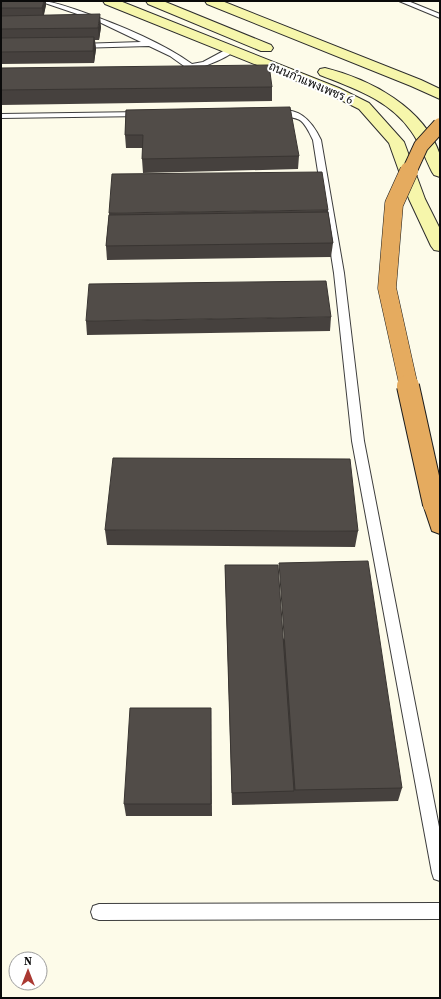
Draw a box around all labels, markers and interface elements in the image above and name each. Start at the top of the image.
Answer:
street label: ถนนกำแพงเพชร 6 [266,58,356,108]
north arrow [8,951,48,991]
text: N [24,954,32,969]

